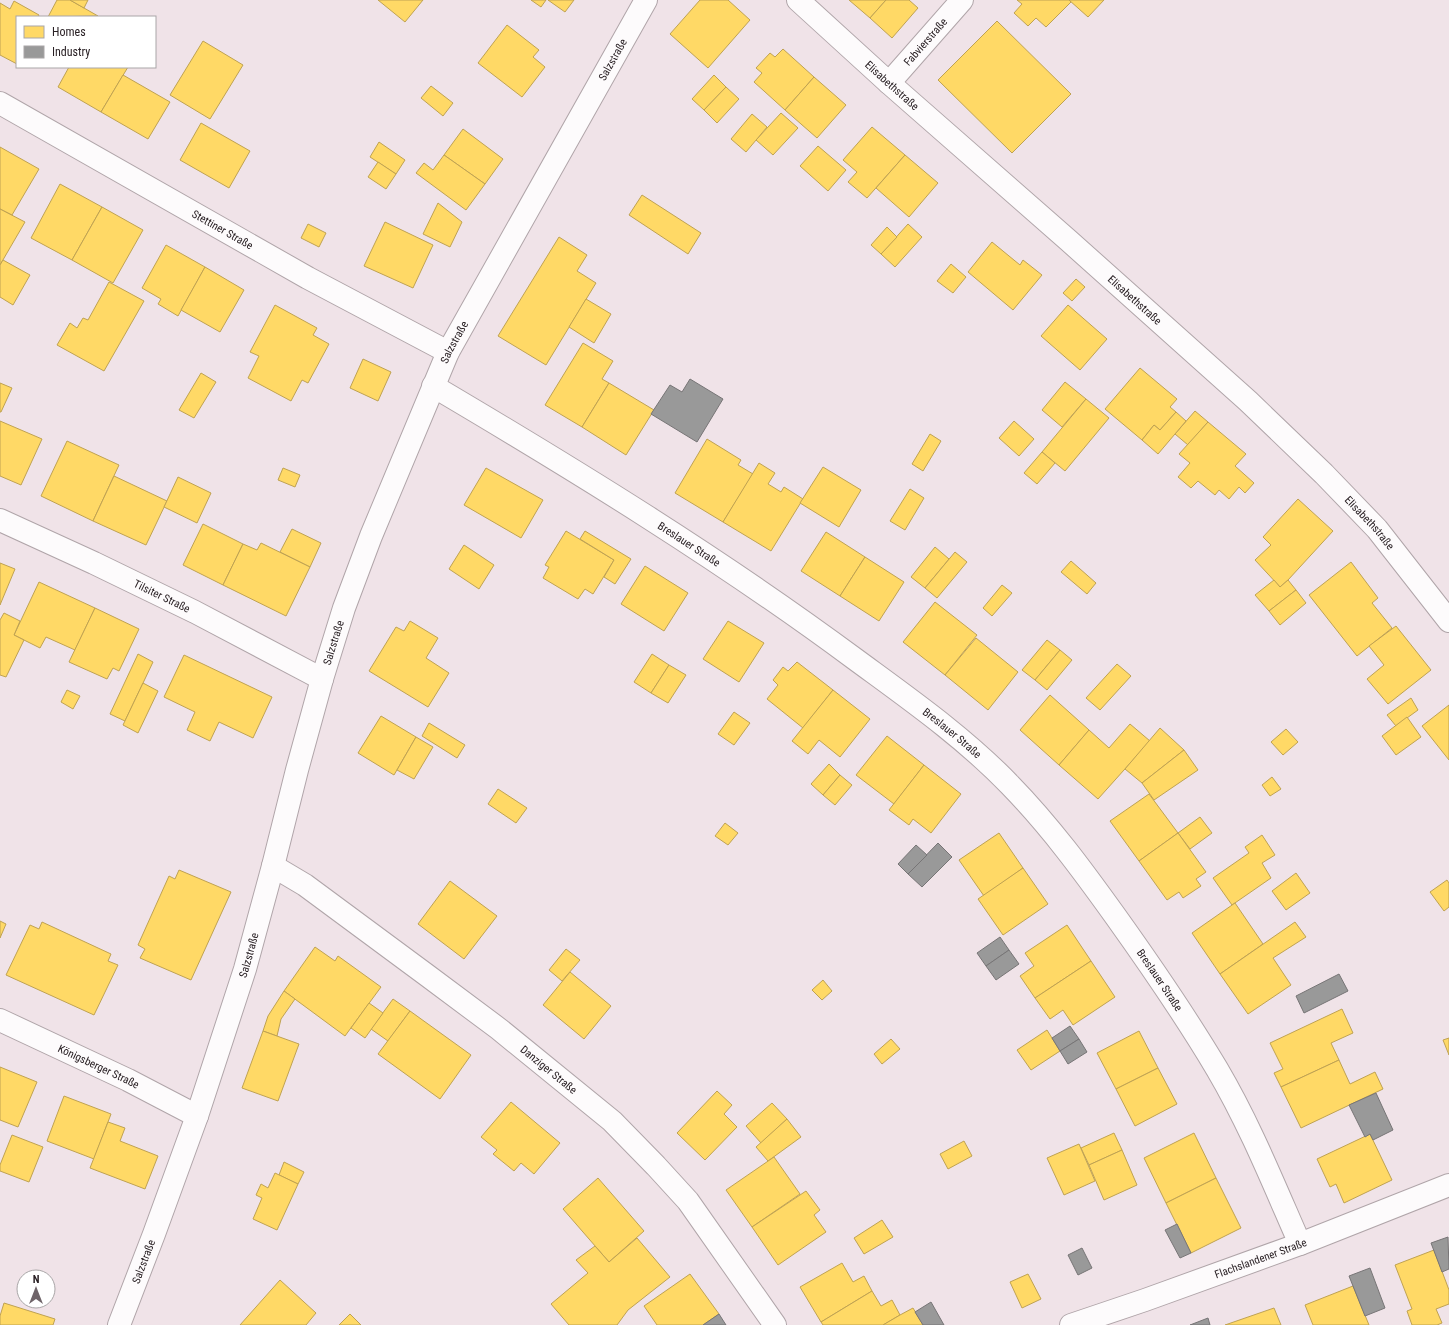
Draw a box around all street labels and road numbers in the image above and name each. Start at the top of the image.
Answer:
street label: Fabvierstraße [901,15,950,68]
street label: Salzstraße [596,36,629,83]
street label: Elisabethstraße [862,58,922,113]
street label: Stettiner Straße [190,207,255,252]
street label: Elisabethstraße [1105,272,1164,327]
street label: Salzstraße [438,319,471,365]
street label: Elisabethstraße [1342,493,1397,552]
street label: Breslauer Straße [656,519,723,569]
street label: Tilsiter Straße [132,577,192,615]
street label: Salzstraße [320,619,346,666]
street label: Breslauer Straße [920,705,984,761]
street label: Salzstraße [236,931,261,979]
street label: Breslauer Straße [1134,946,1185,1013]
street label: Königsberger Straße [56,1042,141,1091]
street label: Danziger Straße [518,1043,580,1096]
street label: Flachslandener Straße [1213,1236,1309,1281]
street label: Salzstraße [129,1238,158,1285]

